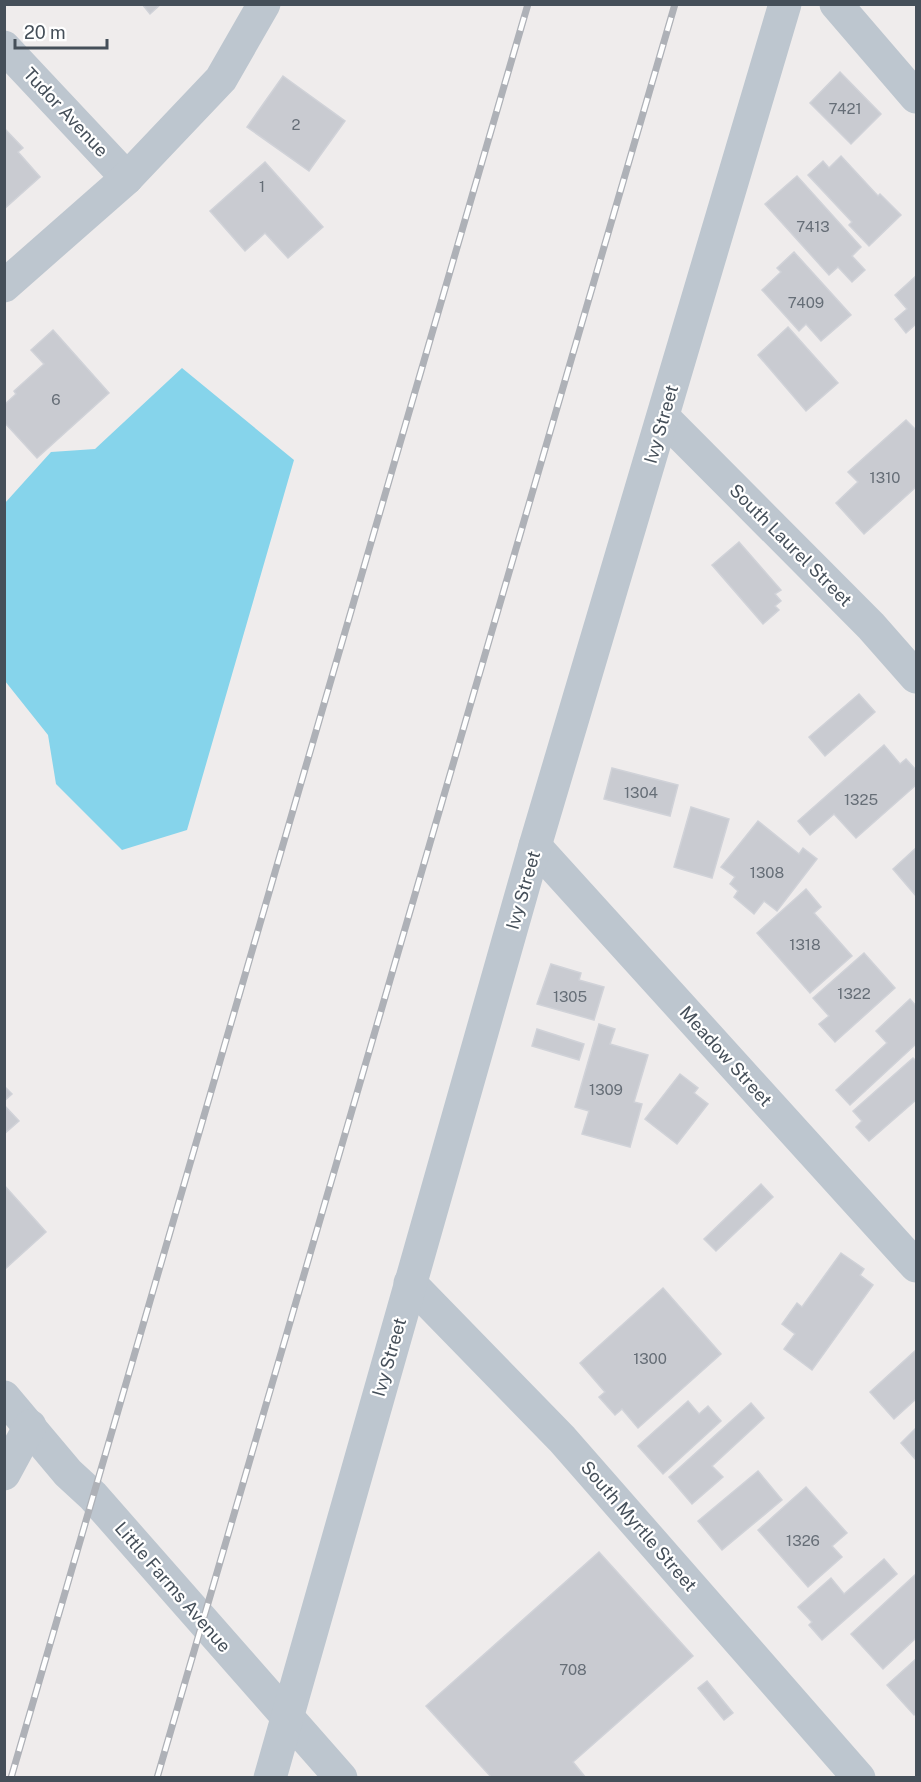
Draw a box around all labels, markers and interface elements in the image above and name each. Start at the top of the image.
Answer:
scale bar [15,12,106,50]
text: 20 m [24,22,66,43]
street label: Tudor Avenue [19,63,113,161]
house number: 7421 [828,100,862,117]
house number: 2 [292,116,301,133]
house number: 1 [259,178,265,195]
house number: 7413 [796,218,830,235]
house number: 7409 [788,294,824,311]
street label: Ivy Street [640,382,682,466]
house number: 6 [51,391,61,408]
house number: 1310 [870,469,900,486]
street label: South Laurel Street [725,479,857,611]
house number: 1304 [624,784,658,801]
house number: 1325 [844,791,878,808]
street label: Ivy Street [502,848,544,932]
house number: 1308 [750,864,784,881]
house number: 1318 [789,936,821,953]
house number: 1322 [837,985,871,1002]
house number: 1305 [553,988,587,1005]
street label: Meadow Street [676,1002,776,1110]
house number: 1309 [589,1081,623,1098]
street label: Ivy Street [368,1315,410,1399]
house number: 1300 [633,1350,667,1367]
street label: South Myrtle Street [577,1457,701,1595]
street label: Little Farms Avenue [111,1518,235,1656]
house number: 1326 [786,1532,820,1549]
house number: 708 [559,1661,587,1678]

